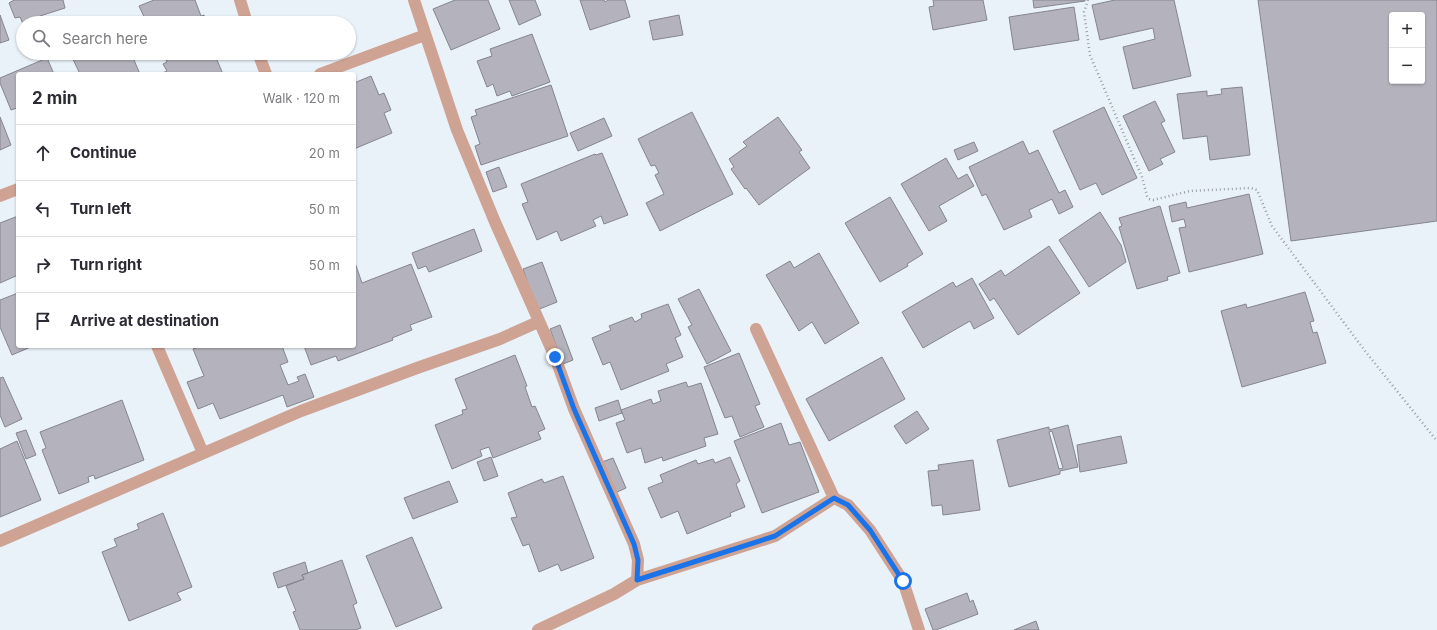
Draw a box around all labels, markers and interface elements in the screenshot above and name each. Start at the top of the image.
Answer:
map controls [1389,12,1425,84]
button: + [1389,12,1425,48]
search box [16,16,356,60]
icon: search [30,27,52,49]
text: Search here [62,29,148,48]
button: − [1389,48,1425,84]
text: 2 min [32,88,77,108]
text: Walk · 120 m [263,90,340,106]
icon: ahead [32,142,54,164]
text: Continue [70,143,137,162]
text: 20 m [309,145,340,161]
icon: left [32,198,54,220]
text: Turn left [70,199,131,218]
text: 50 m [309,201,340,217]
icon: right [32,254,54,276]
text: Turn right [70,255,142,274]
text: 50 m [309,257,340,273]
icon: arrive [32,310,54,332]
text: Arrive at destination [70,311,219,330]
route end [546,348,564,366]
route start [894,572,912,590]

